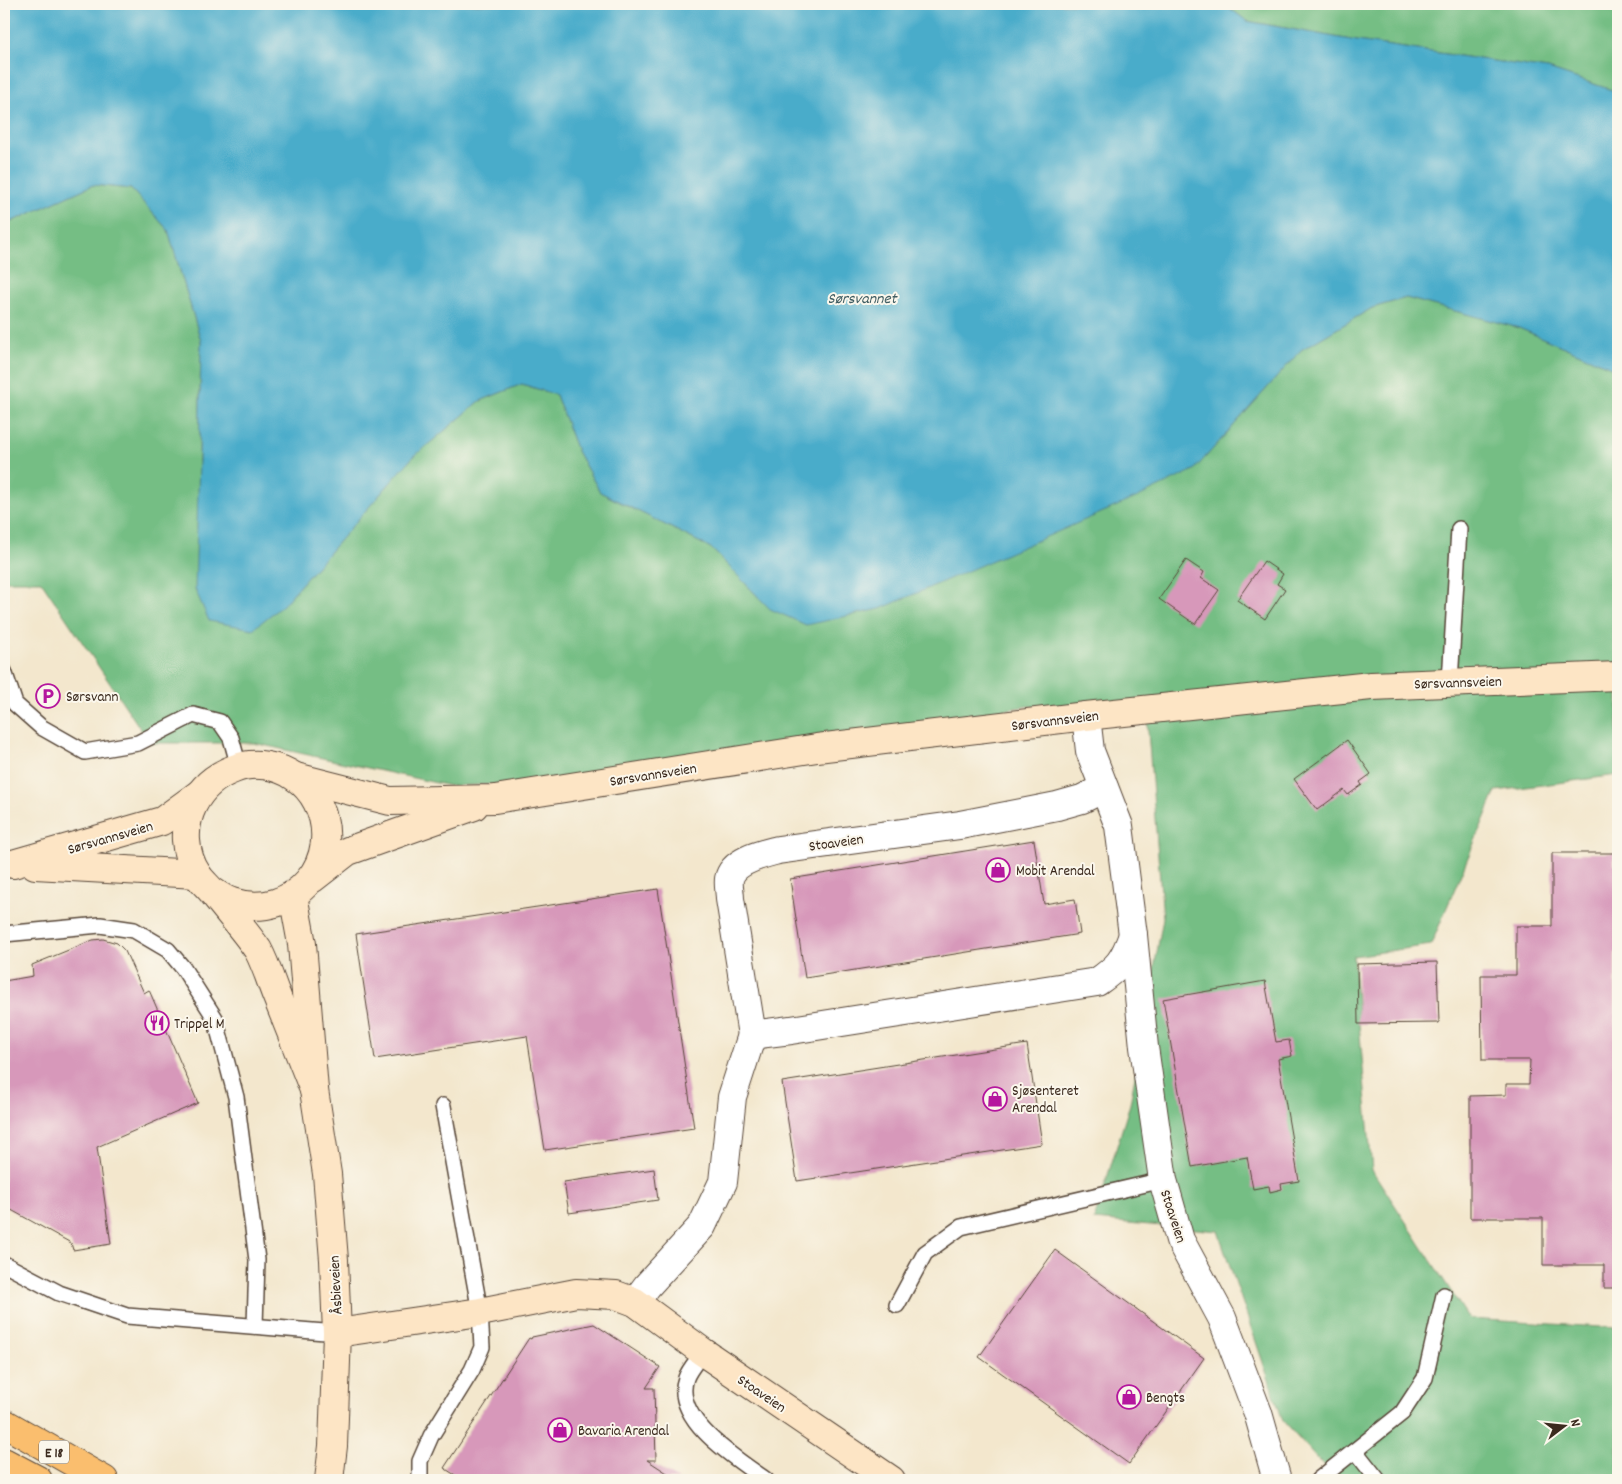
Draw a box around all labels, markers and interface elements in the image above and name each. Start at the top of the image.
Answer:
water label: Sørsvannet [828,288,898,311]
street label: Sørsvannsveien [1414,671,1502,697]
parking icon: Sørsvann [35,683,61,709]
place label: Sørsvann [66,687,118,709]
street label: Sørsvannsveien [1010,706,1100,738]
street label: Sørsvannsveien [608,758,698,794]
street label: Sørsvannsveien [65,816,156,862]
street label: Stoaveien [808,829,865,859]
shop icon: Mobit Arendal [985,857,1011,883]
place label: Mobit Arendal [1016,861,1095,883]
restaurant icon: Trippel M [144,1010,170,1036]
place label: Trippel M [174,1014,225,1036]
place label: Sjøsenteret Arendal [1012,1081,1079,1120]
shop icon: Sjøsenteret Arendal [982,1086,1008,1112]
street label: Stoaveien [1153,1187,1191,1246]
street label: Åsbieveien [324,1255,350,1315]
street label: Stoaveien [732,1370,790,1419]
shop icon: Bengts [1116,1384,1142,1410]
place label: Bengts [1146,1388,1185,1410]
north arrow [1540,1402,1590,1452]
shop icon: Bavaria Arendal [547,1417,573,1443]
text: N [1564,1417,1585,1429]
place label: Bavaria Arendal [578,1421,670,1443]
road number: E 18 [39,1440,69,1464]

